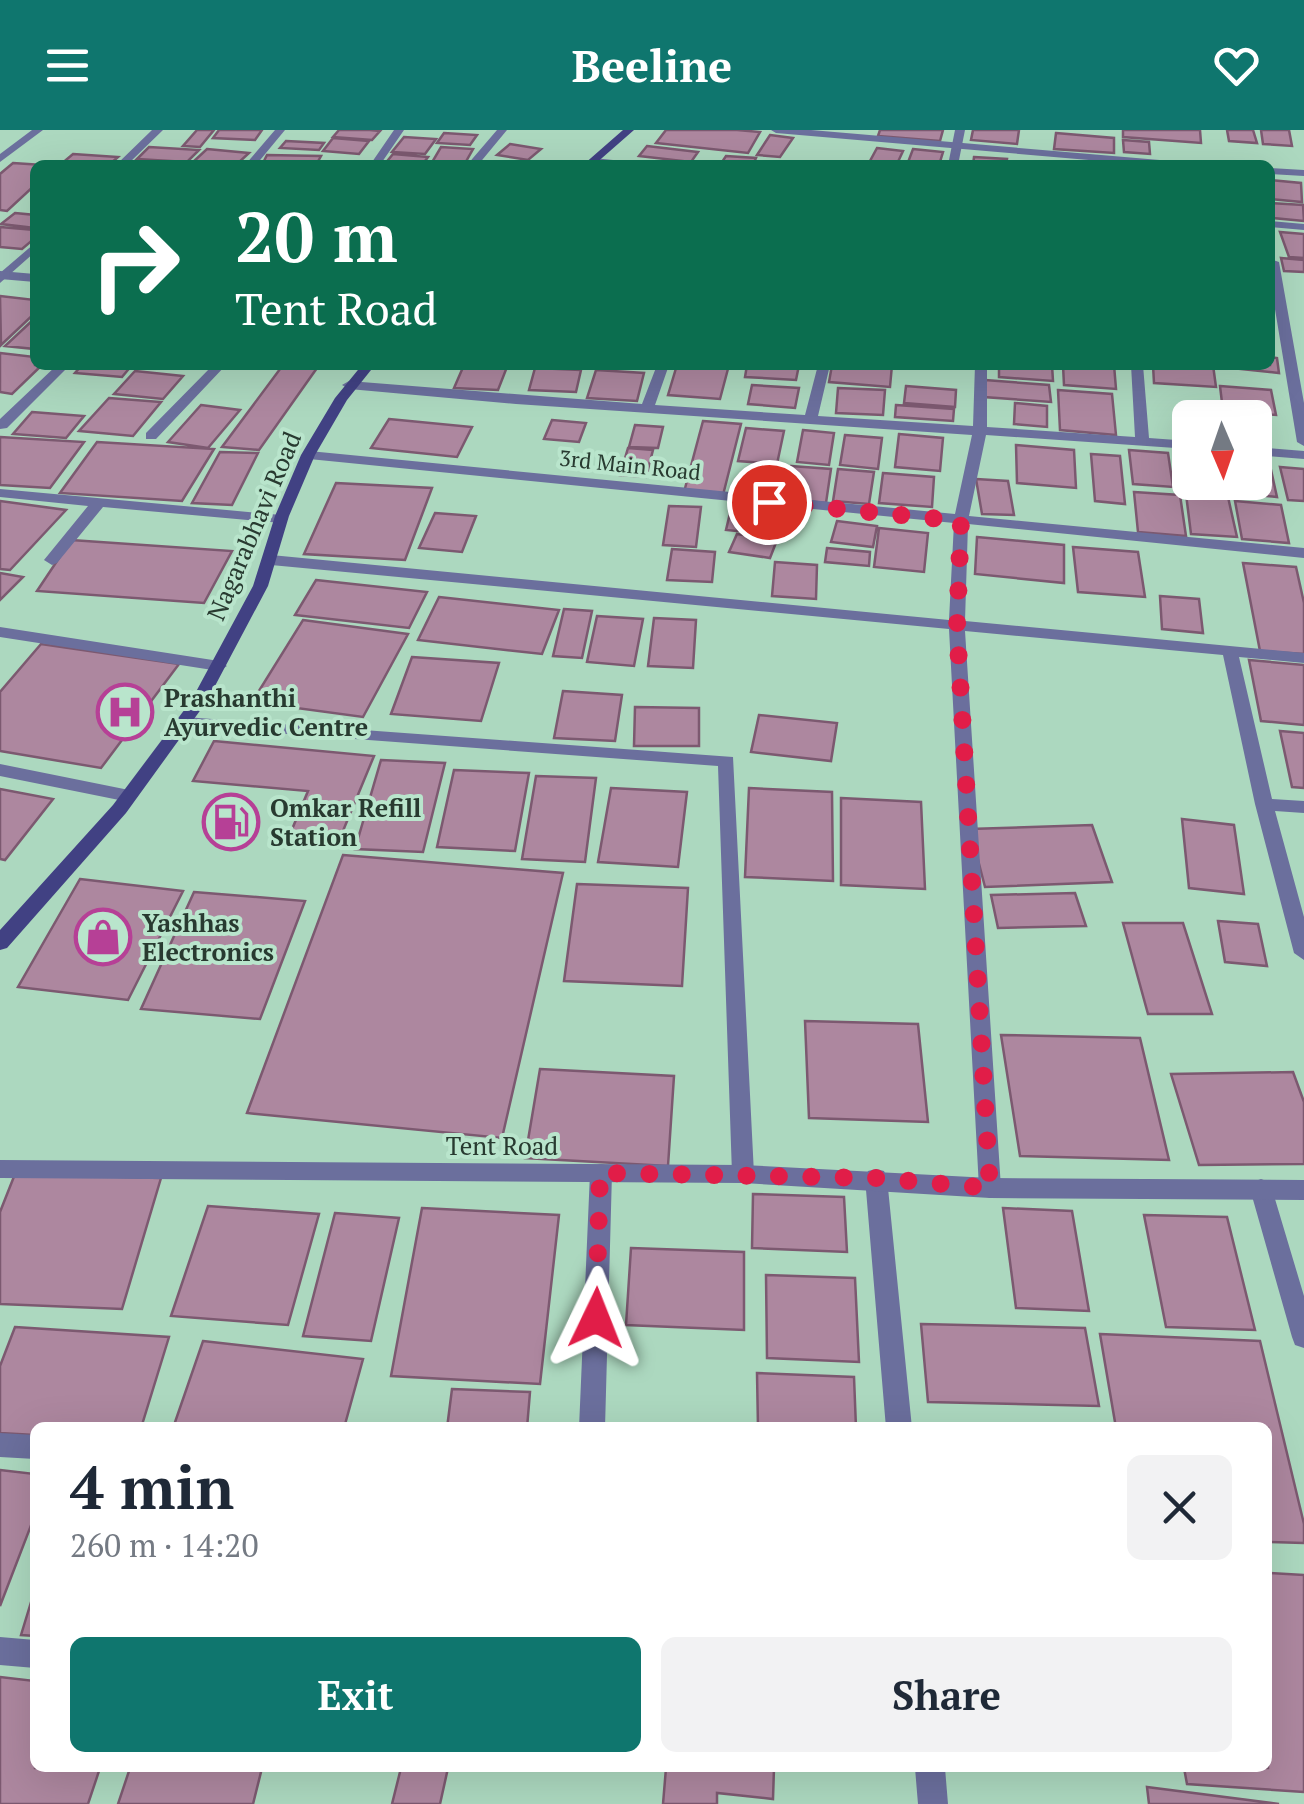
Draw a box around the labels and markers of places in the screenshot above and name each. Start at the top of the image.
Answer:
pin [727,460,812,545]
place label: Prashanthi Ayurvedic Centre [164,681,368,743]
hospital icon: Prashanthi Ayurvedic Centre [95,682,155,742]
place label: Omkar Refill Station [270,791,421,853]
fuel station icon: Omkar Refill Station [201,792,261,852]
place label: Yashhas Electronics [142,906,274,968]
shop icon: Yashhas Electronics [73,907,133,967]

